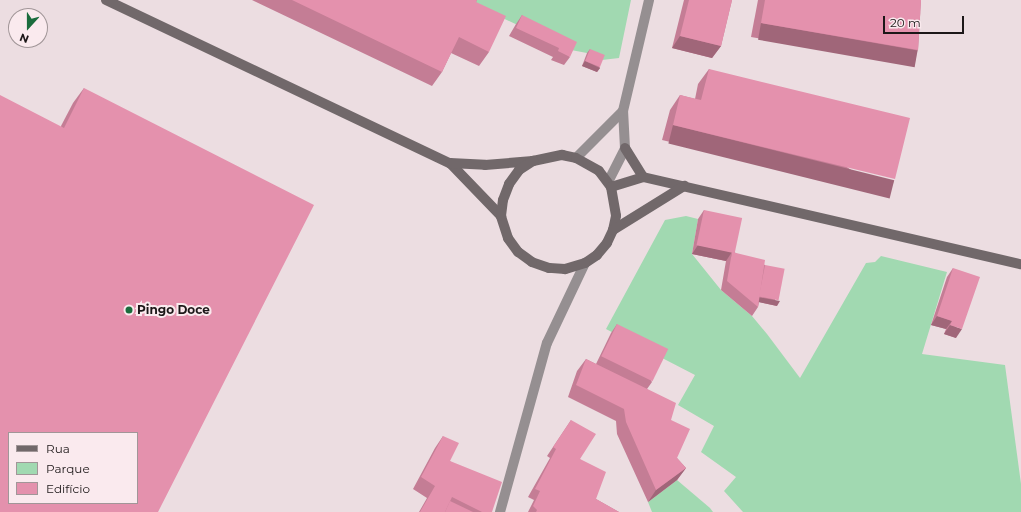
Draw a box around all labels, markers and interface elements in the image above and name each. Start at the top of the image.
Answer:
north arrow [8,8,48,48]
scale bar [885,8,966,34]
text: 20 m [890,15,921,30]
text: N [17,30,31,46]
place label: Pingo Doce [137,303,210,317]
marker: Pingo Doce [124,305,134,315]
legend [8,432,138,504]
text: Rua [46,441,70,456]
text: Parque [46,461,90,476]
text: Edifício [46,481,90,496]

